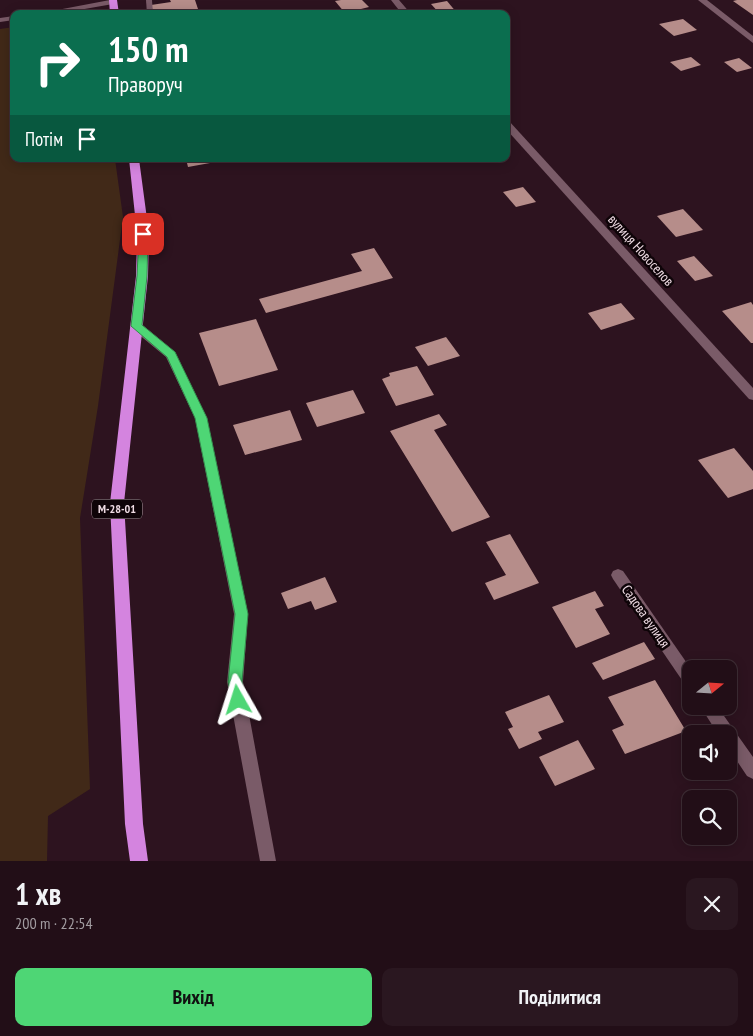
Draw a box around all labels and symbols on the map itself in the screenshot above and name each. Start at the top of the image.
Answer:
street label: вулиця Новоселов [604,211,678,290]
pin [122,213,164,255]
road number: М-28-01 [92,499,142,518]
street label: Садова вулиця [618,581,674,651]
north arrow [682,660,738,715]
position arrow [211,673,263,725]

